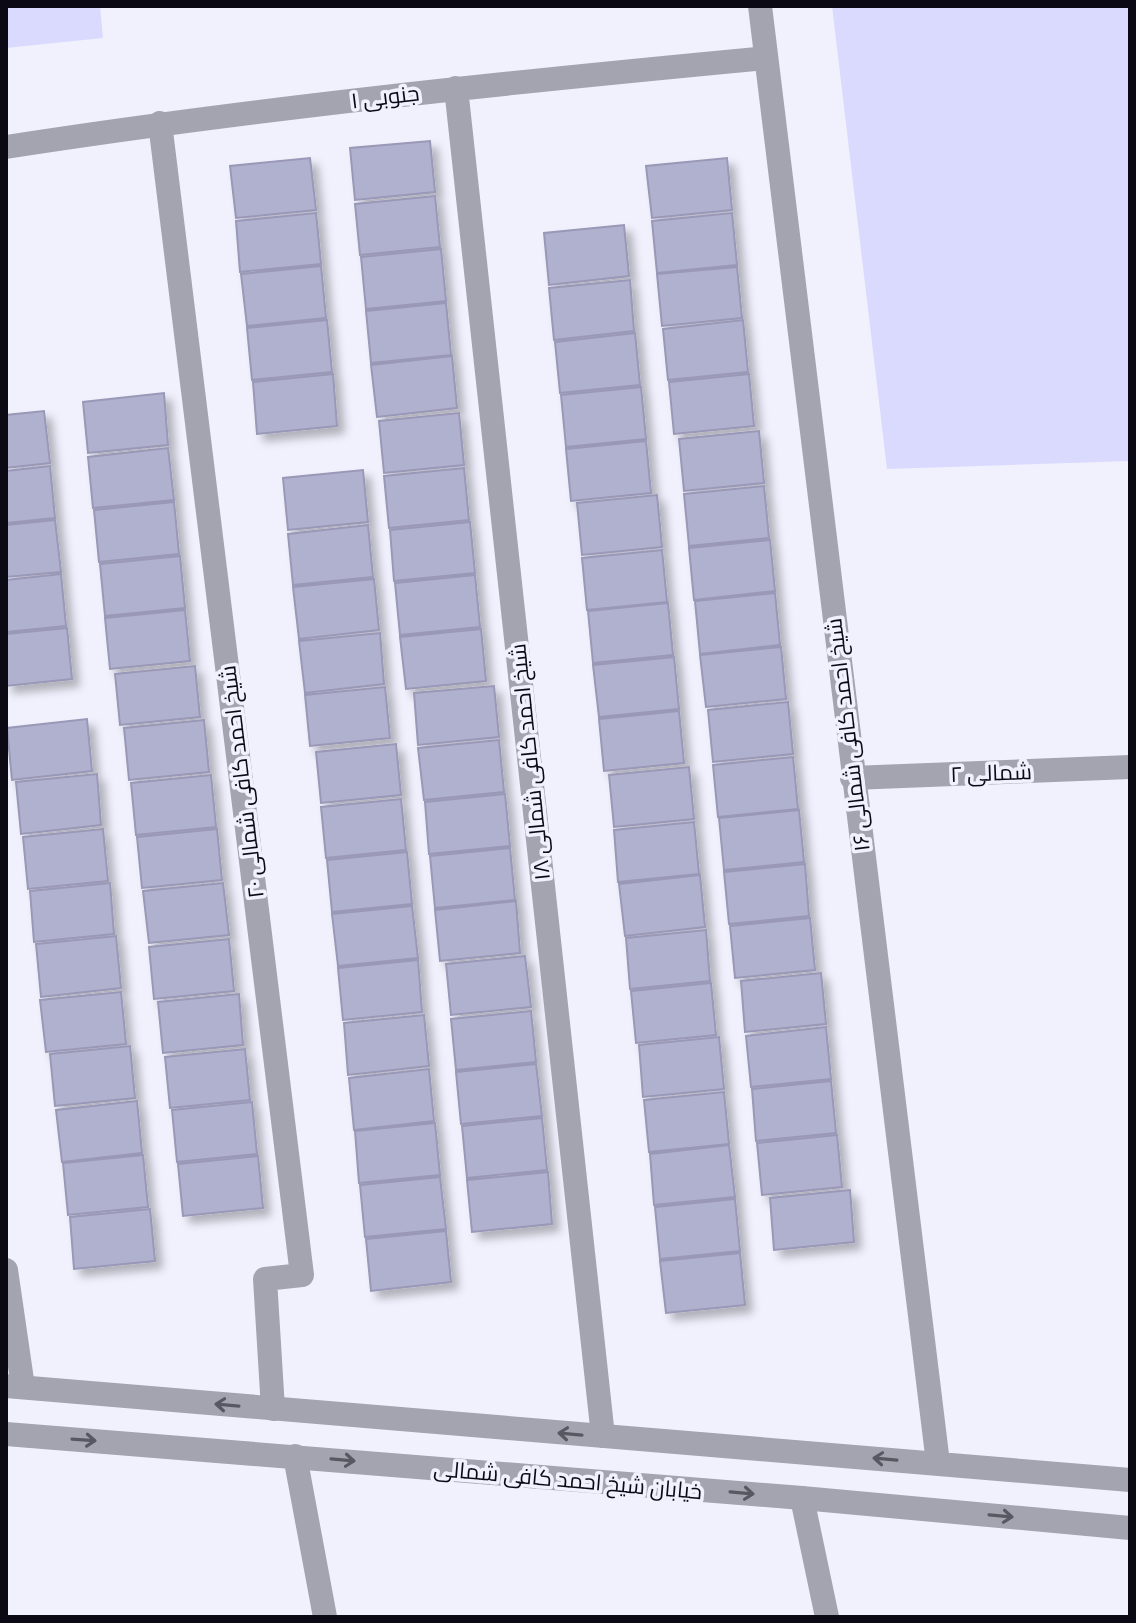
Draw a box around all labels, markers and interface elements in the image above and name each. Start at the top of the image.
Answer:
street label: جنوبی ۱ [349,77,421,115]
street label: شیخ احمد کافی شمالی ۱۶ [818,617,877,853]
street label: شیخ احمد کافی شمالی ۱۸ [502,642,557,882]
street label: شیخ احمد کافی شمالی ۲۰ [212,664,271,900]
street label: ۲ شمالی [950,756,1032,788]
one-way arrow [214,1398,241,1413]
one-way arrow [557,1426,584,1441]
one-way arrow [70,1433,97,1448]
one-way arrow [872,1451,899,1466]
one-way arrow [329,1453,356,1468]
street label: خیابان شیخ احمد کافی شمالی [432,1453,704,1506]
one-way arrow [728,1486,755,1501]
one-way arrow [987,1509,1014,1524]

